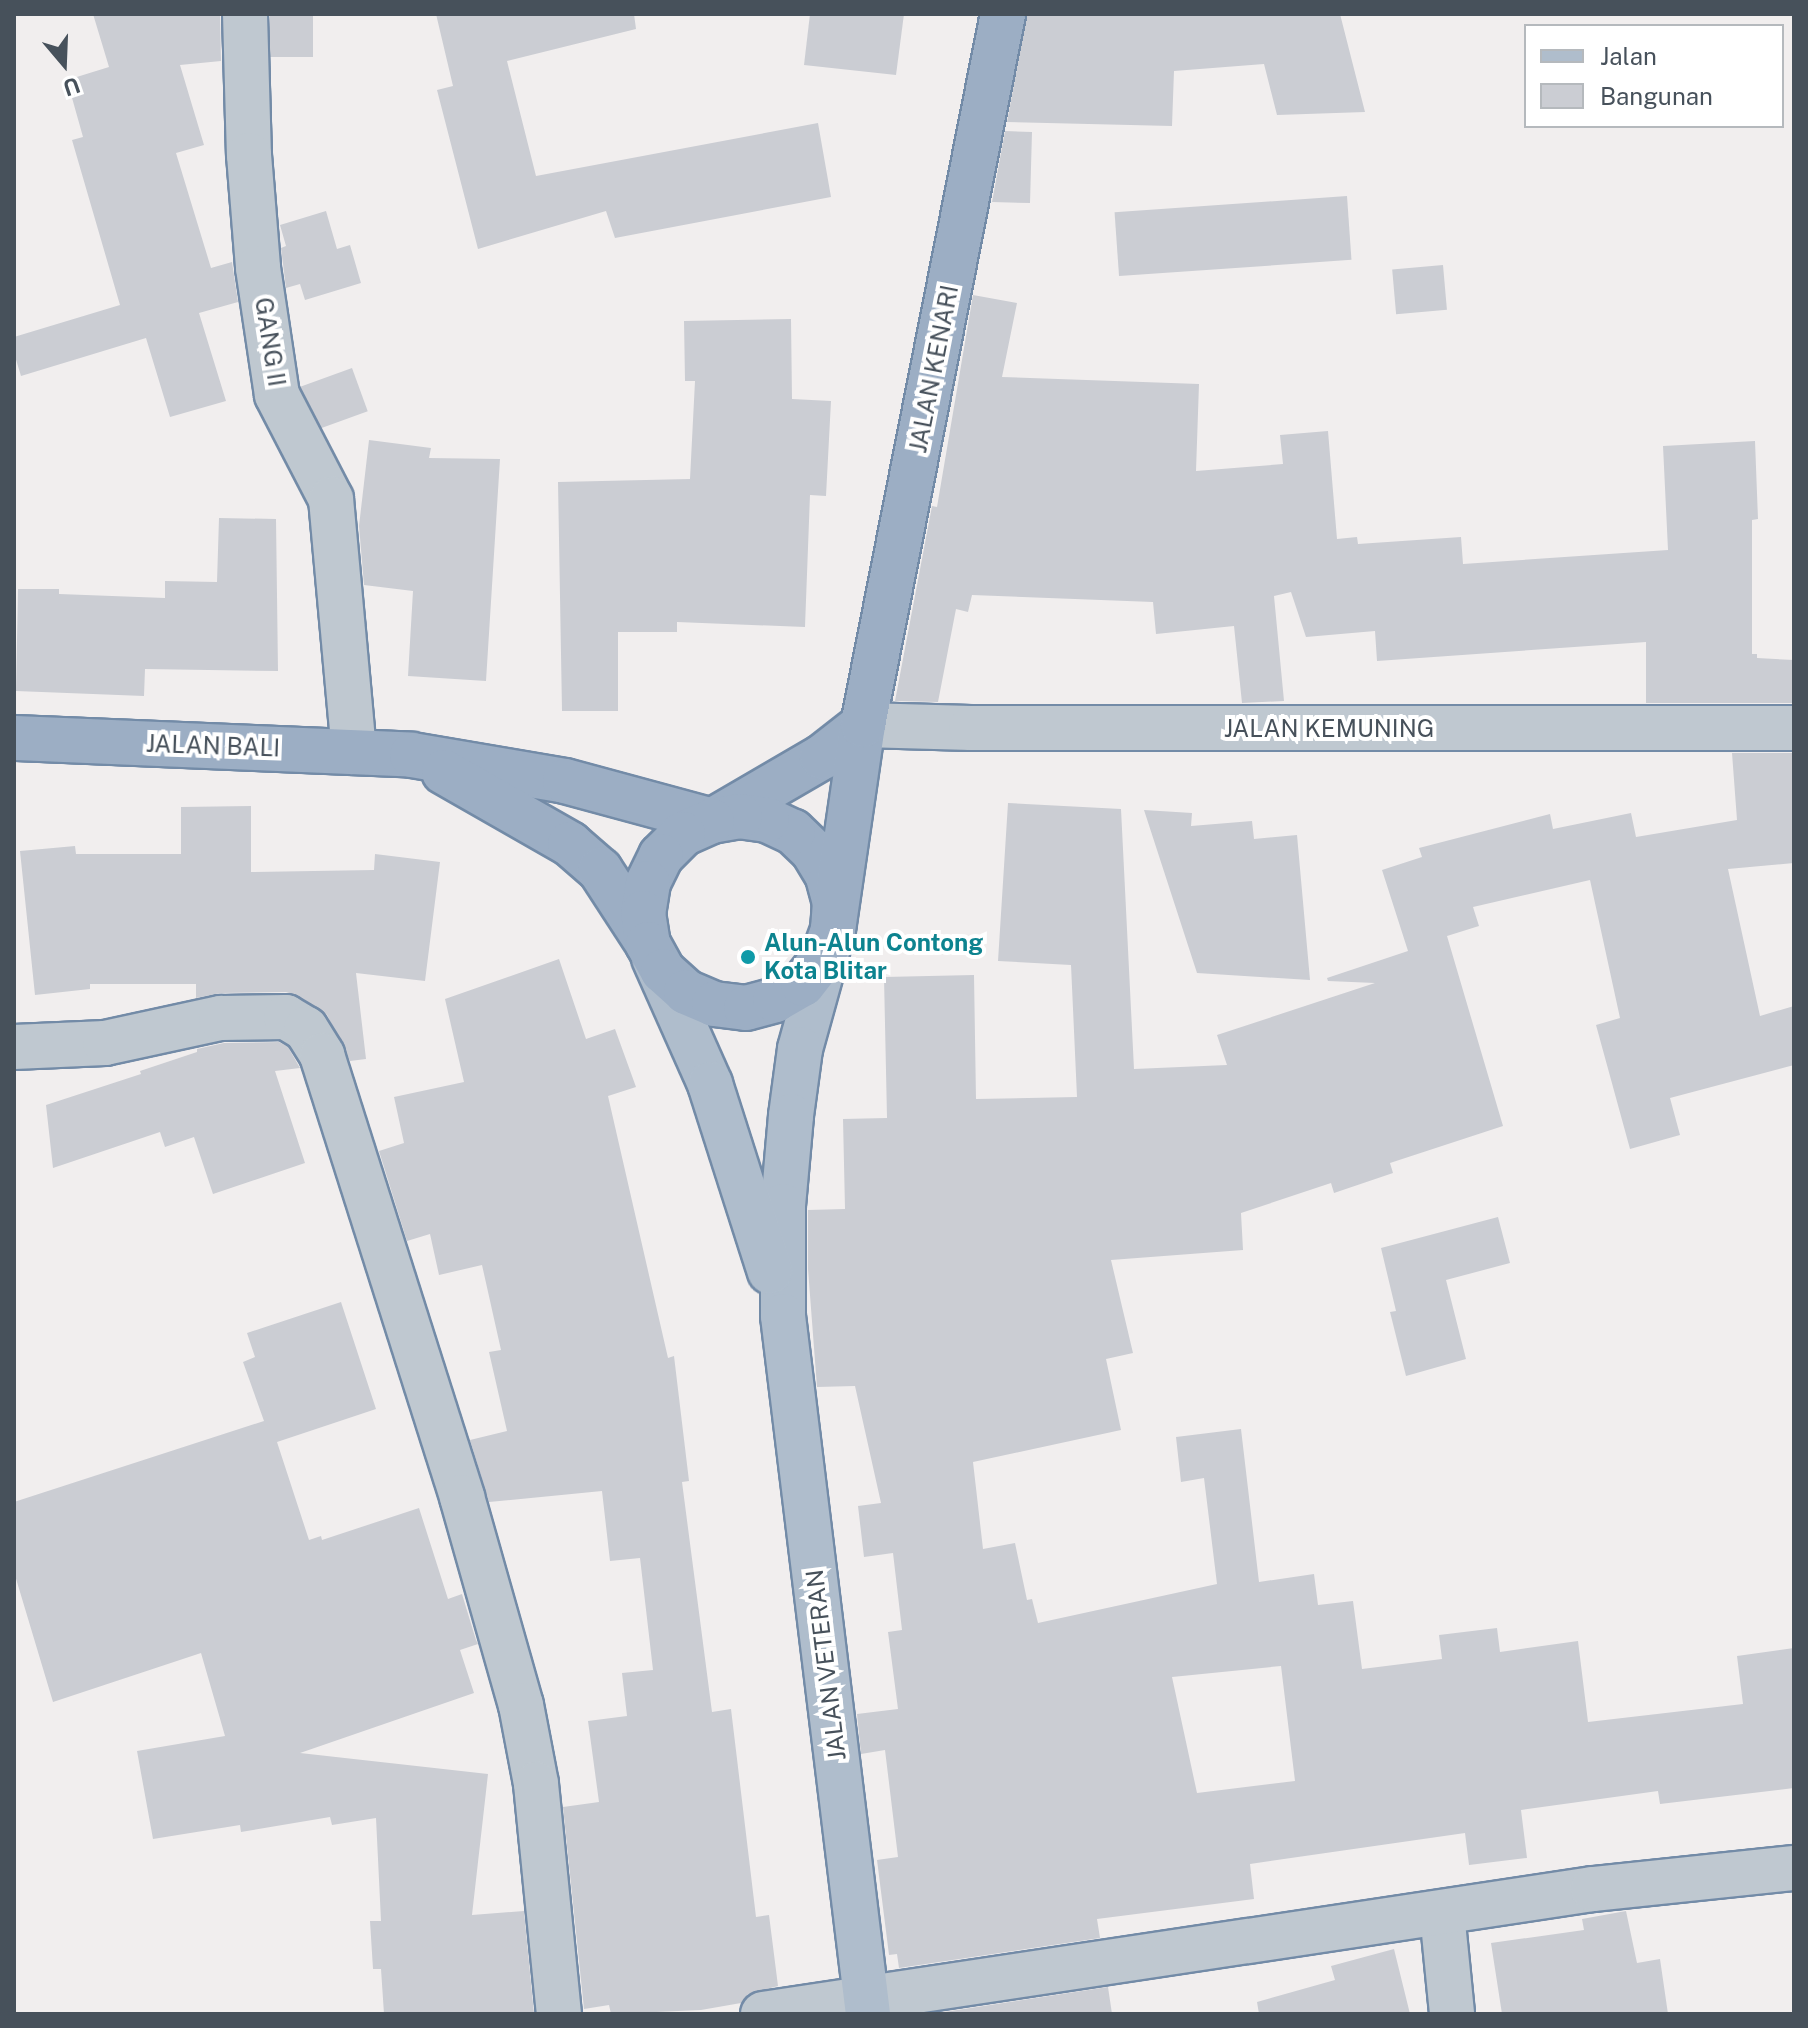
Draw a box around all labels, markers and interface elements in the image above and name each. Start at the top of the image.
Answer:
north arrow [24,24,104,104]
legend [1524,24,1784,128]
text: Jalan [1600,42,1657,70]
text: U [60,72,84,102]
text: Bangunan [1600,82,1713,110]
street label: JALAN KENARI [904,283,964,455]
street label: GANG II [249,295,291,389]
street label: JALAN KEMUNING [1224,715,1434,743]
street label: JALAN BALI [145,729,281,763]
place label: Alun-Alun Contong Kota Blitar [764,929,983,985]
marker: Alun-Alun Contong Kota Blitar [739,948,757,966]
street label: JALAN VETERAN [800,1568,852,1762]

